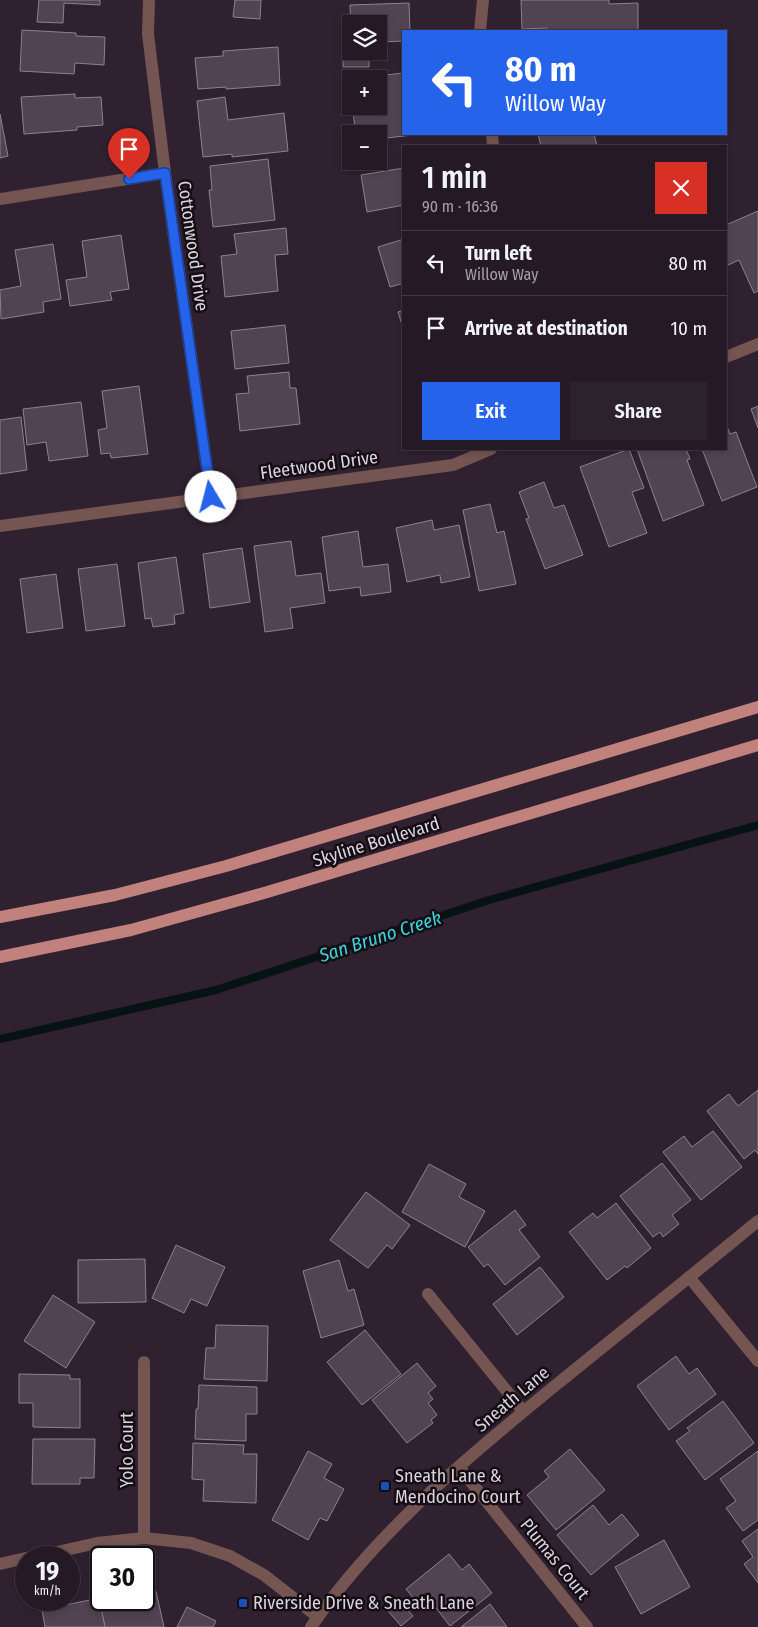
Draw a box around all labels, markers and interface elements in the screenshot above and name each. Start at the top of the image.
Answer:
map controls [342,15,387,170]
button: layers [342,15,387,60]
text: 80 m [505,48,577,90]
icon: left [422,50,487,115]
button: + [342,70,387,115]
text: Willow Way [505,90,606,117]
button: − [342,125,387,170]
pin [108,128,150,179]
icon: arrive [115,135,143,163]
text: 1 min [422,160,487,196]
button: close [655,162,707,214]
street label: Cottonwood Drive [173,179,213,313]
text: 90 m · 16:36 [422,197,498,216]
text: Turn left [465,242,532,265]
icon: left [422,249,450,277]
text: 80 m [669,252,707,275]
text: Willow Way [465,265,538,284]
icon: arrive [422,314,450,342]
text: Arrive at destination [465,317,628,340]
text: 10 m [671,317,707,340]
button: Exit [422,382,560,440]
button: Share [570,382,707,440]
street label: Fleetwood Drive [259,446,379,484]
position arrow [184,470,236,522]
street label: Skyline Boulevard [310,812,442,872]
water label: San Bruno Creek [315,906,444,967]
street label: Sneath Lane [470,1361,554,1437]
street label: Yolo Court [116,1412,138,1488]
place label: Sneath Lane & Mendocino Court [395,1465,521,1508]
marker: Sneath Lane & Mendocino Court [379,1480,391,1492]
street label: Plumas Court [516,1514,594,1604]
speed limit sign: 30 [90,1546,155,1611]
text: 19 [36,1557,59,1587]
text: km/h [34,1584,61,1598]
place label: Riverside Drive & Sneath Lane [253,1592,474,1614]
marker: Riverside Drive & Sneath Lane [237,1597,249,1609]

